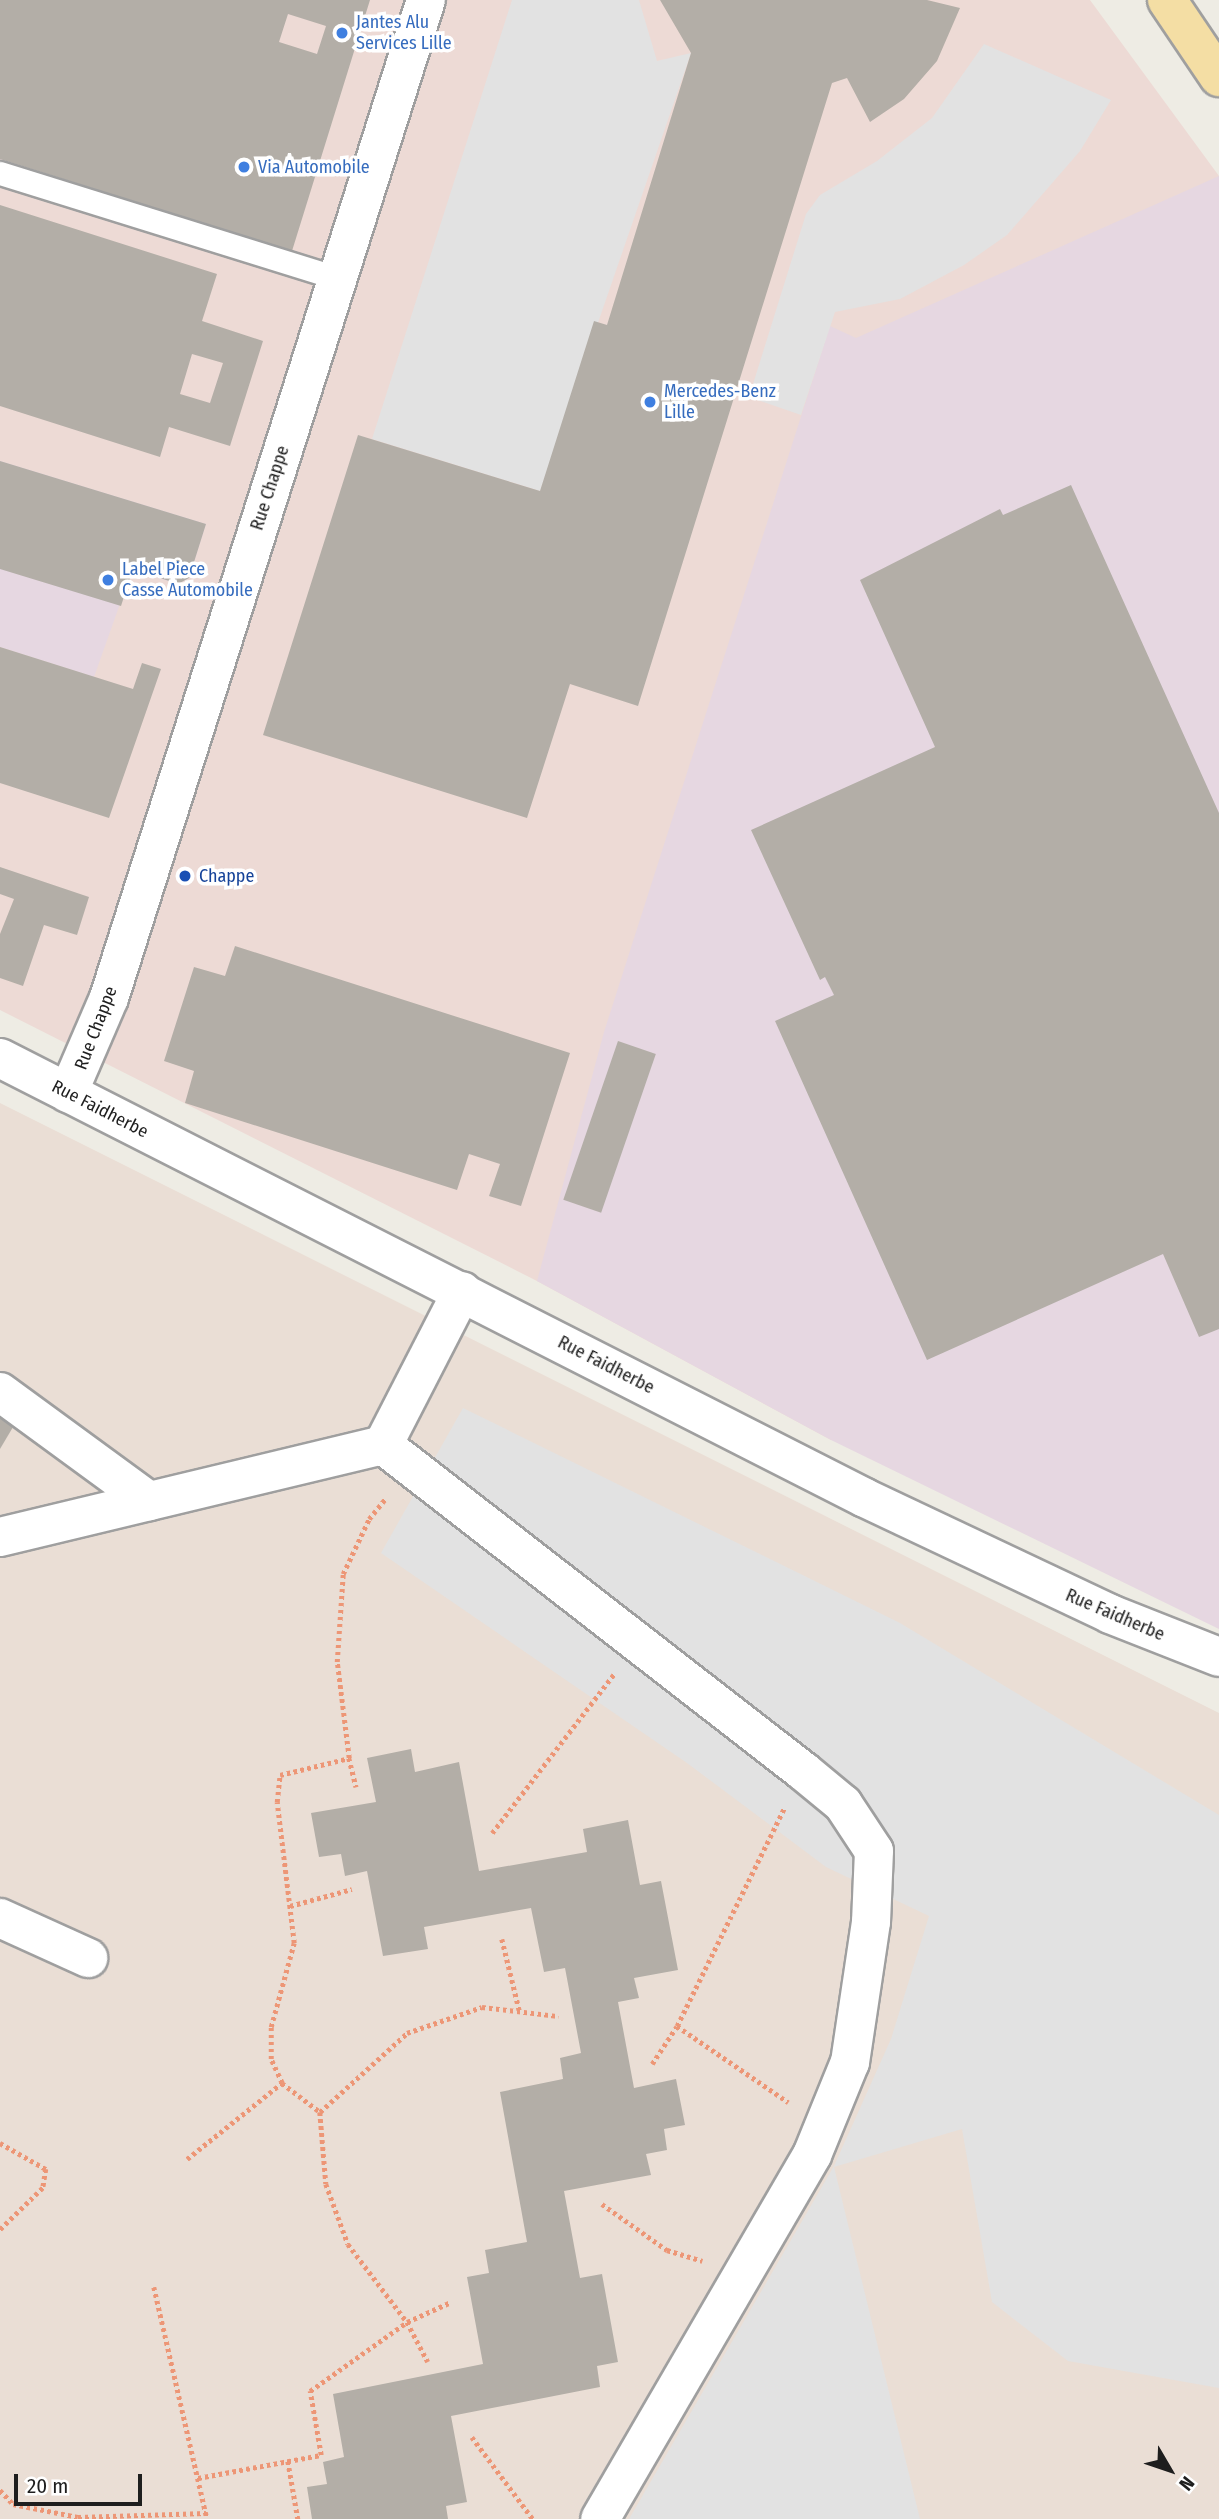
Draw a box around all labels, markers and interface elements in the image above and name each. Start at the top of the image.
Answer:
place label: Jantes Alu Services Lille [356,12,452,54]
marker: Jantes Alu Services Lille [334,25,350,41]
place label: Via Automobile [258,156,370,178]
marker: Via Automobile [236,159,252,175]
place label: Mercedes-Benz Lille [664,381,776,424]
marker: Mercedes-Benz Lille [642,394,658,410]
street label: Rue Chappe [246,443,294,533]
place label: Label Piece Casse Automobile [122,559,253,602]
marker: Label Piece Casse Automobile [100,572,116,588]
place label: Chappe [199,865,254,887]
marker: Chappe [177,868,193,884]
street label: Rue Chappe [70,983,122,1073]
street label: Rue Faidherbe [48,1075,152,1143]
street label: Rue Faidherbe [554,1331,658,1399]
street label: Rue Faidherbe [1062,1584,1168,1646]
north arrow [1135,2435,1205,2505]
scale bar [18,2460,145,2504]
text: N [1174,2472,1199,2495]
text: 20 m [27,2473,68,2499]

